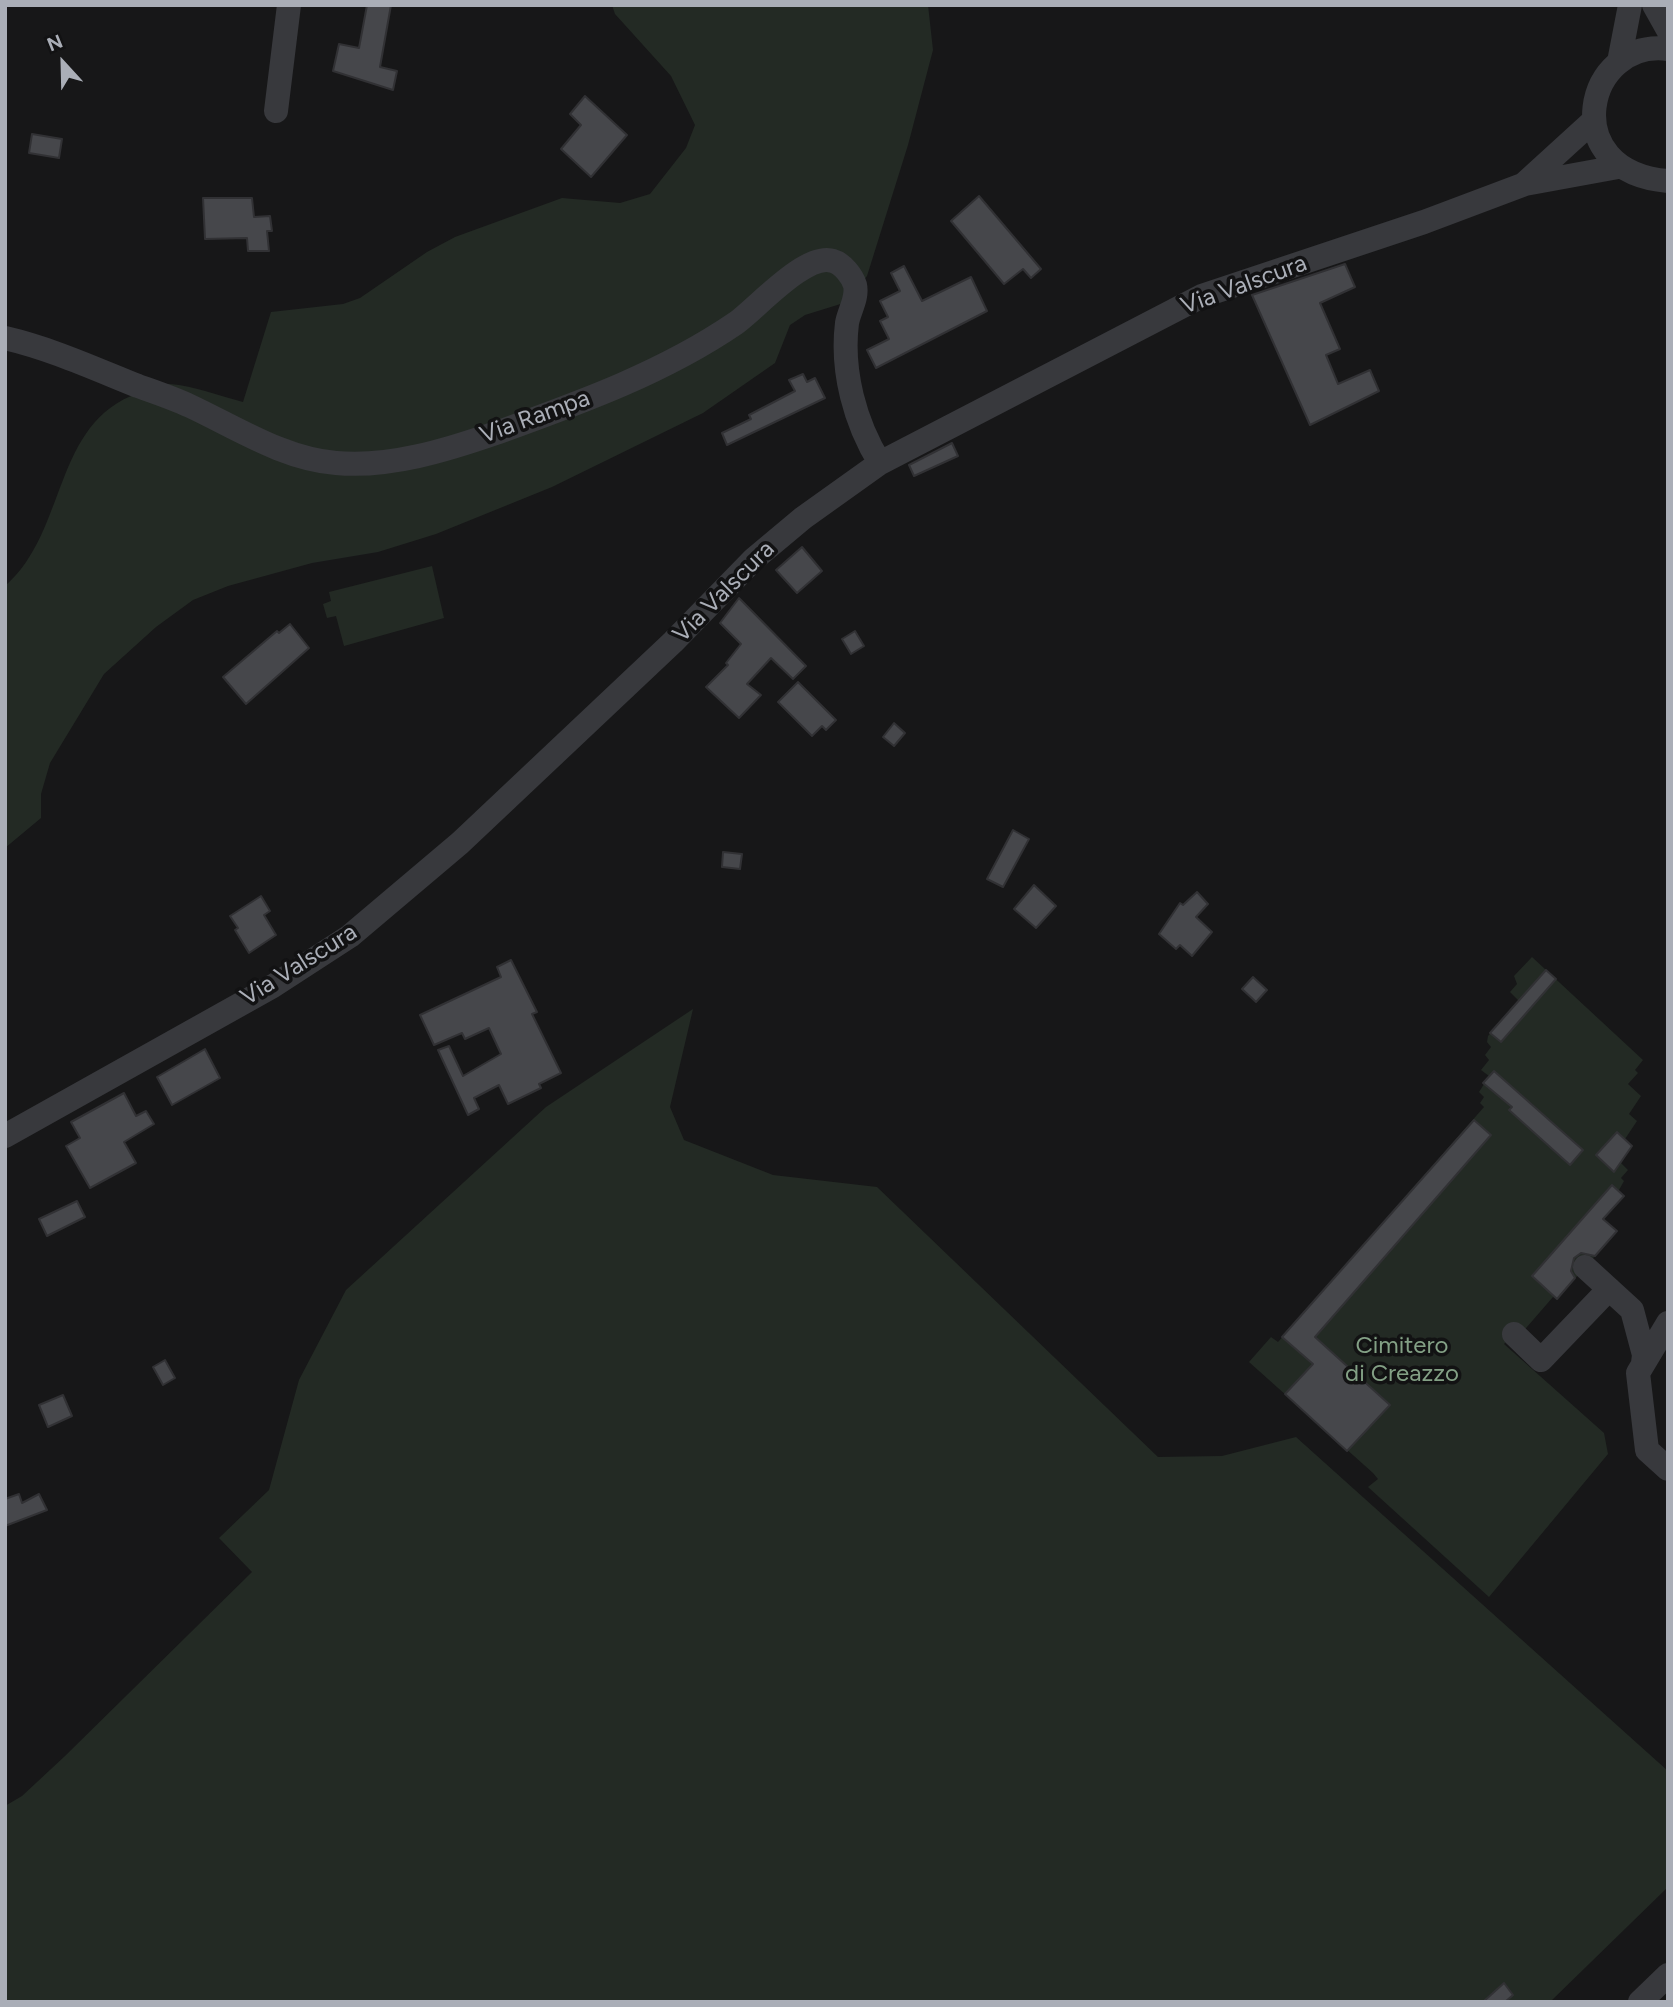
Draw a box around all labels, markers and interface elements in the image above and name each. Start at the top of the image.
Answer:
north arrow [28,28,98,98]
text: N [44,30,66,56]
street label: Via Valscura [1177,249,1311,321]
street label: Via Rampa [476,384,594,450]
street label: Via Valscura [667,535,781,649]
street label: Via Valscura [236,918,362,1012]
park label: Cimitero di Creazzo [1345,1332,1459,1388]

